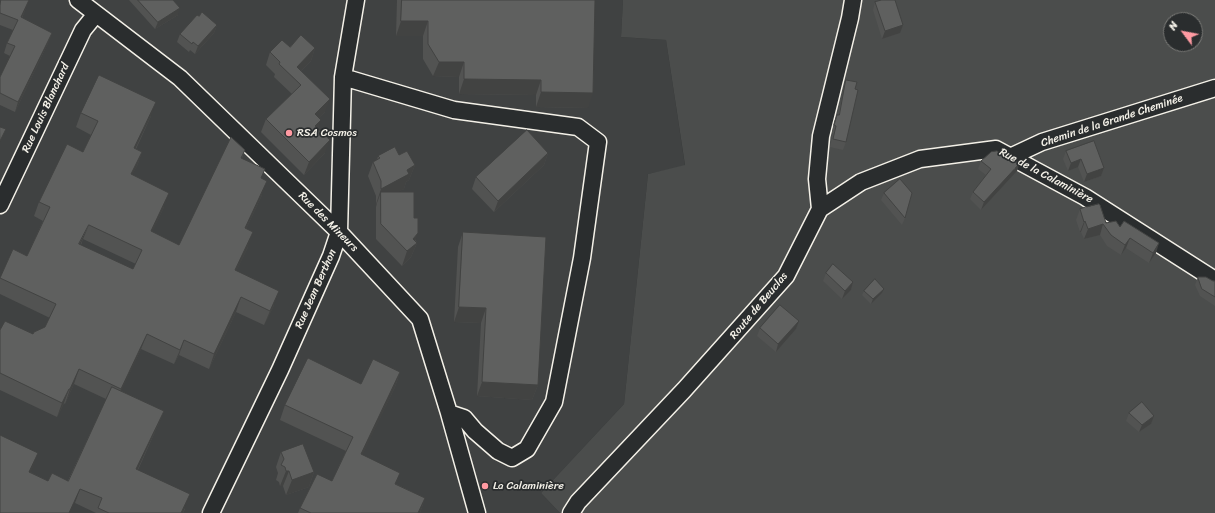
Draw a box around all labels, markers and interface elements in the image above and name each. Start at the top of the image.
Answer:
north arrow [1163,12,1203,52]
text: N [1163,18,1183,34]
street label: Rue Louis Blanchard [19,61,73,155]
street label: Chemin de la Grande Cheminée [1039,92,1185,150]
place label: RSA Cosmos [297,126,357,140]
marker: RSA Cosmos [284,128,294,138]
street label: Rue de la Calaminière [997,146,1095,206]
street label: Rue des Mineurs [295,189,361,255]
street label: Rue Jean Berthon [293,247,339,331]
street label: Route de Beuclas [727,270,791,342]
place label: La Calaminière [493,479,564,493]
marker: La Calaminière [480,481,490,491]

